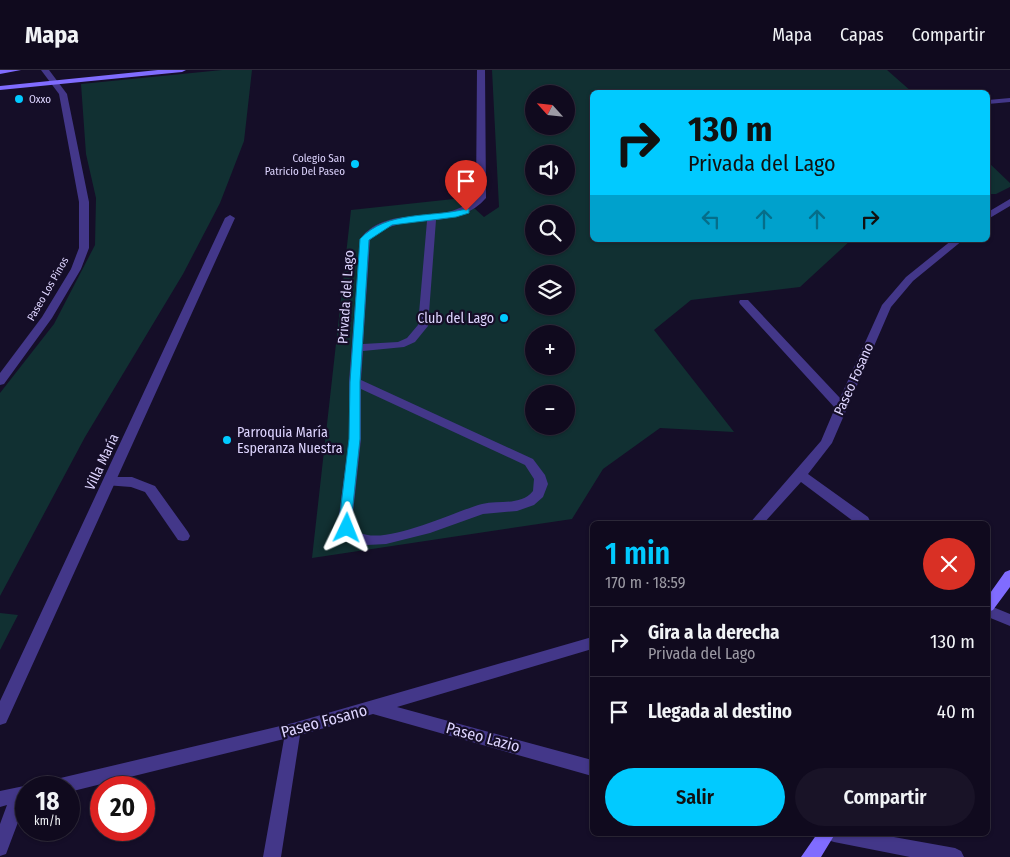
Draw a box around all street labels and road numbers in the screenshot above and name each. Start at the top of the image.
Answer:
street label: Privada del Lago [334,250,358,344]
street label: Paseo Los Pinos [24,255,72,323]
street label: Paseo Fosano [830,340,878,418]
street label: Villa María [82,431,122,493]
street label: Paseo Fosano [279,700,369,742]
street label: Paseo Lazio [444,718,522,756]

